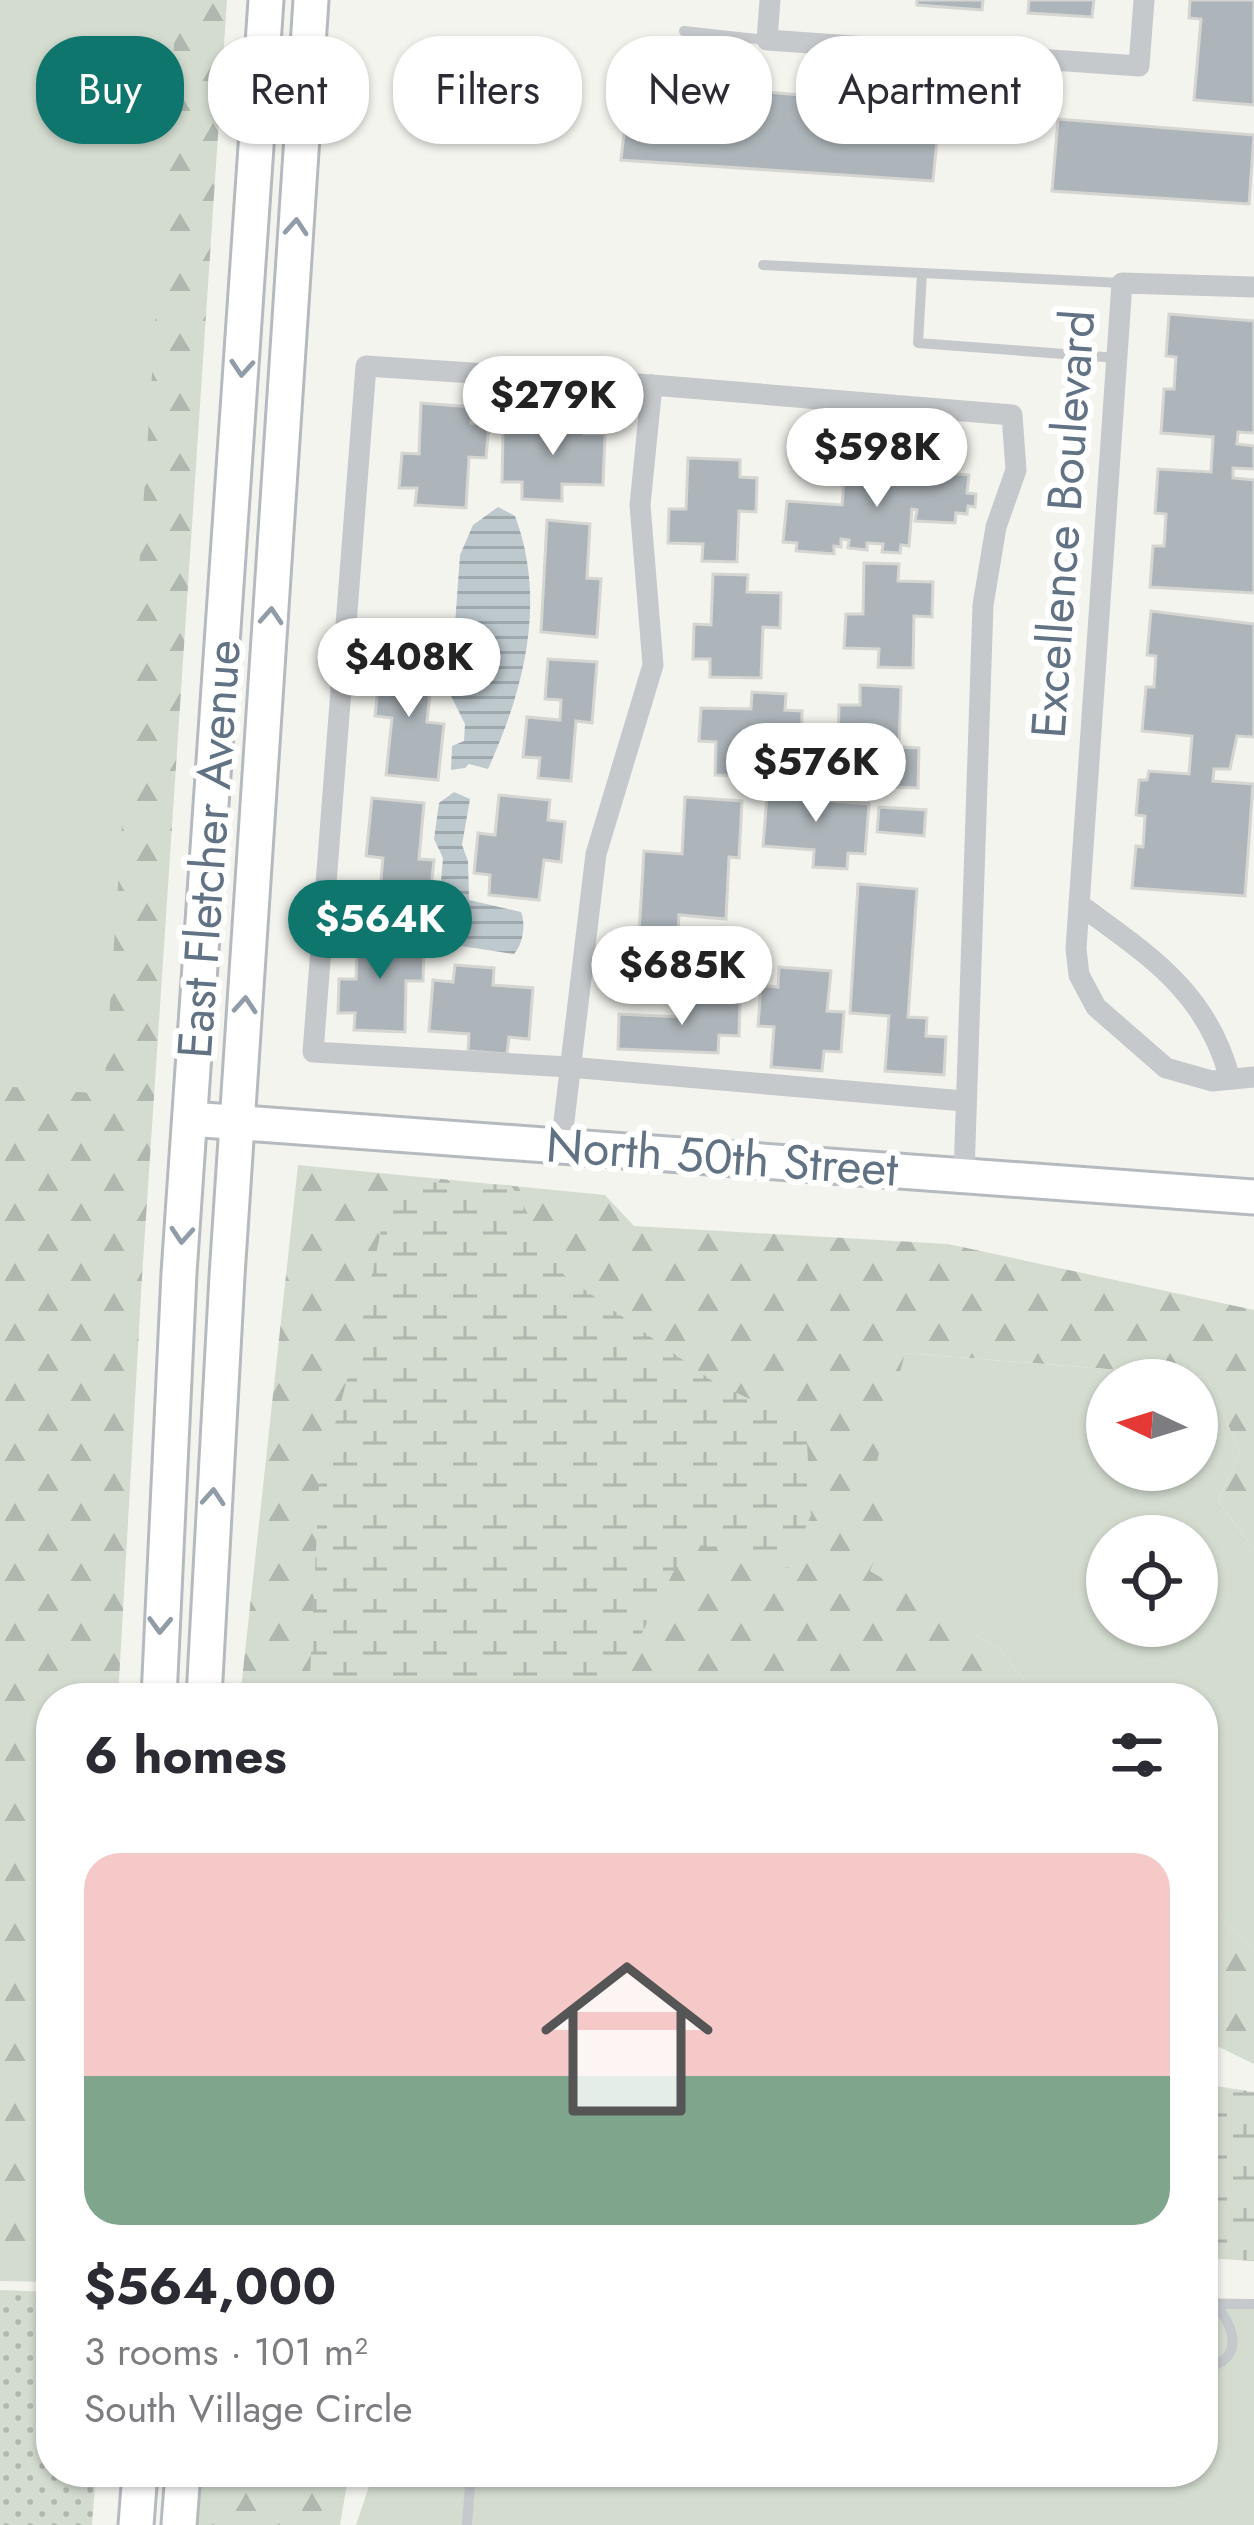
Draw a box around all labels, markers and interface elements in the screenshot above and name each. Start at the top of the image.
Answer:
chip: Buy [36,36,184,144]
chip: Rent [208,36,369,144]
chip: Filters [393,36,582,144]
chip: New [606,36,772,144]
chip: Apartment [796,36,1063,144]
one-way arrow [283,217,309,236]
street label: Excellence Boulevard [1014,308,1112,740]
pin: $279K [469,356,637,458]
one-way arrow [229,359,255,378]
text: $279K [490,366,616,423]
pin: $598K [793,408,961,510]
text: $598K [813,418,941,475]
one-way arrow [257,606,283,625]
pin: $408K [325,618,493,720]
text: $408K [344,628,474,685]
street label: East Fletcher Avenue [160,637,258,1061]
pin: $576K [732,723,900,825]
text: $576K [753,733,879,790]
pin: $564K [296,880,464,982]
text: $564K [315,890,445,947]
pin: $685K [598,926,766,1028]
text: $685K [618,936,746,993]
one-way arrow [232,995,258,1014]
street label: North 50th Street [544,1110,901,1204]
one-way arrow [169,1226,195,1245]
north arrow [1086,1359,1218,1491]
map controls [1086,1359,1218,1647]
one-way arrow [200,1487,226,1506]
button: locate [1086,1515,1218,1647]
one-way arrow [148,1616,174,1635]
text: 6 homes [84,1718,287,1792]
icon: filters [1104,1722,1170,1788]
icon: home [519,1931,735,2147]
text: $564,000 [84,2249,336,2323]
text: 3 rooms · 101 m² [84,2323,368,2380]
text: South Village Circle [84,2380,413,2437]

